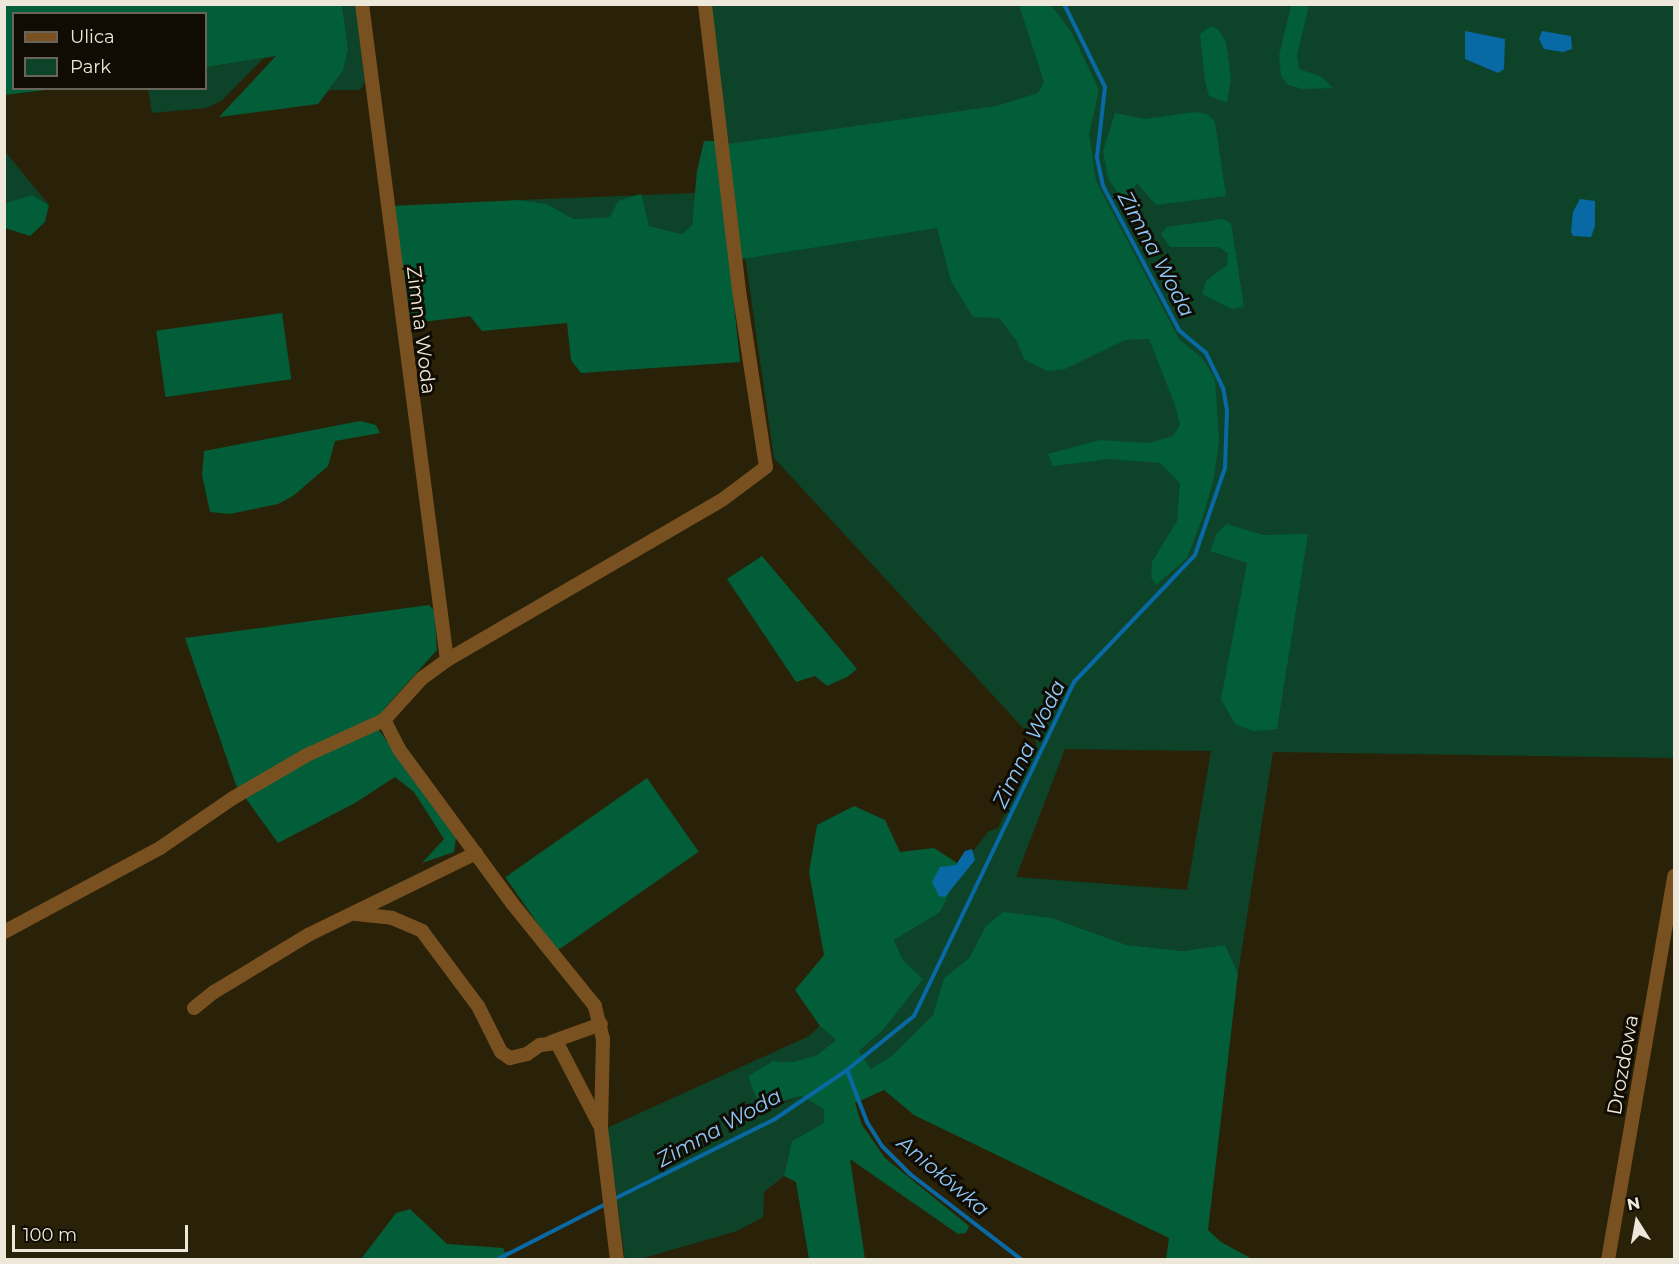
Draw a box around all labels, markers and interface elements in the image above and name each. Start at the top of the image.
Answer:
legend [12,12,207,90]
text: Ulica [70,26,115,48]
text: Park [70,56,111,78]
water label: Zimna Woda [1112,187,1200,321]
street label: Zimna Woda [401,264,441,396]
water label: Zimna Woda [987,676,1071,812]
street label: Drozdowa [1602,1013,1644,1117]
water label: Zimna Woda [652,1083,786,1173]
water label: Aniołówka [892,1130,994,1222]
north arrow [1607,1192,1667,1252]
text: N [1625,1193,1642,1214]
scale bar [15,1213,190,1251]
text: 100 m [23,1224,77,1246]

